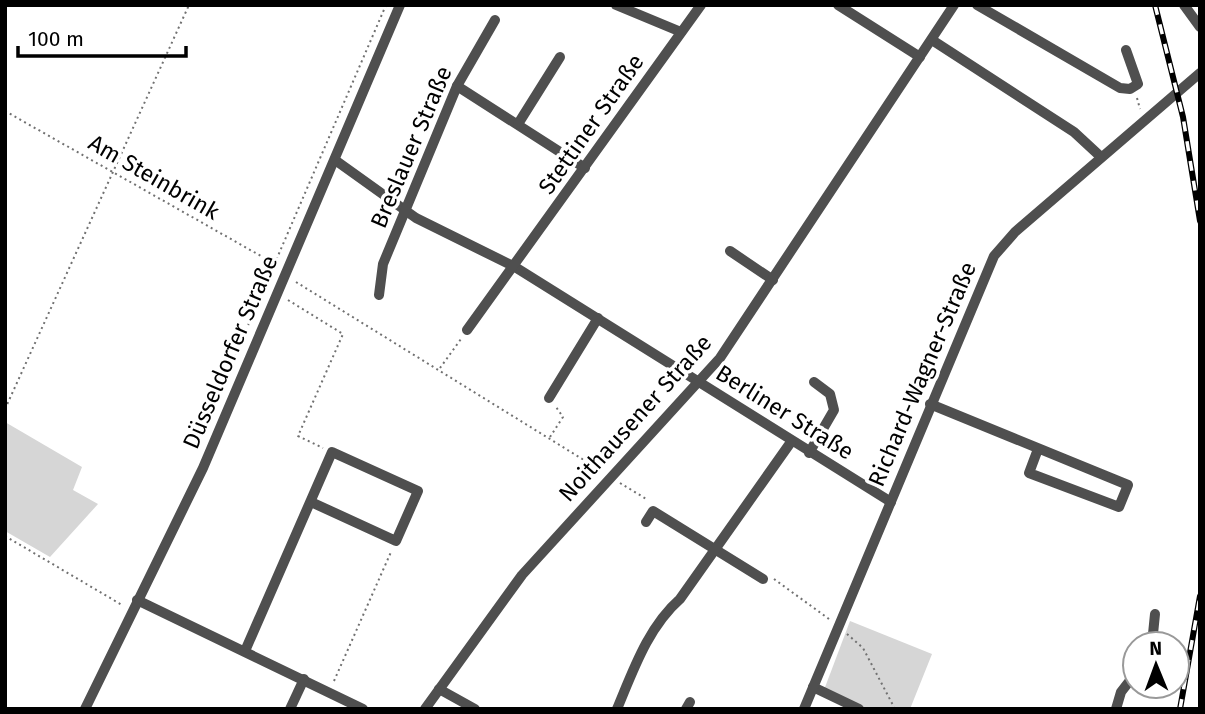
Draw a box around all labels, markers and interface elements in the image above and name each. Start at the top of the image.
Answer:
scale bar [18,14,186,58]
text: 100 m [28,26,84,52]
street label: Stettiner Straße [532,49,650,199]
street label: Breslauer Straße [364,62,458,232]
street label: Am Steinbrink [84,128,225,226]
street label: Düsseldorfer Straße [177,251,283,453]
street label: Richard-Wagner-Straße [862,258,982,490]
street label: Noithausener Straße [553,329,717,507]
street label: Berliner Straße [711,358,859,466]
north arrow [1121,630,1191,700]
text: N [1149,637,1162,660]

